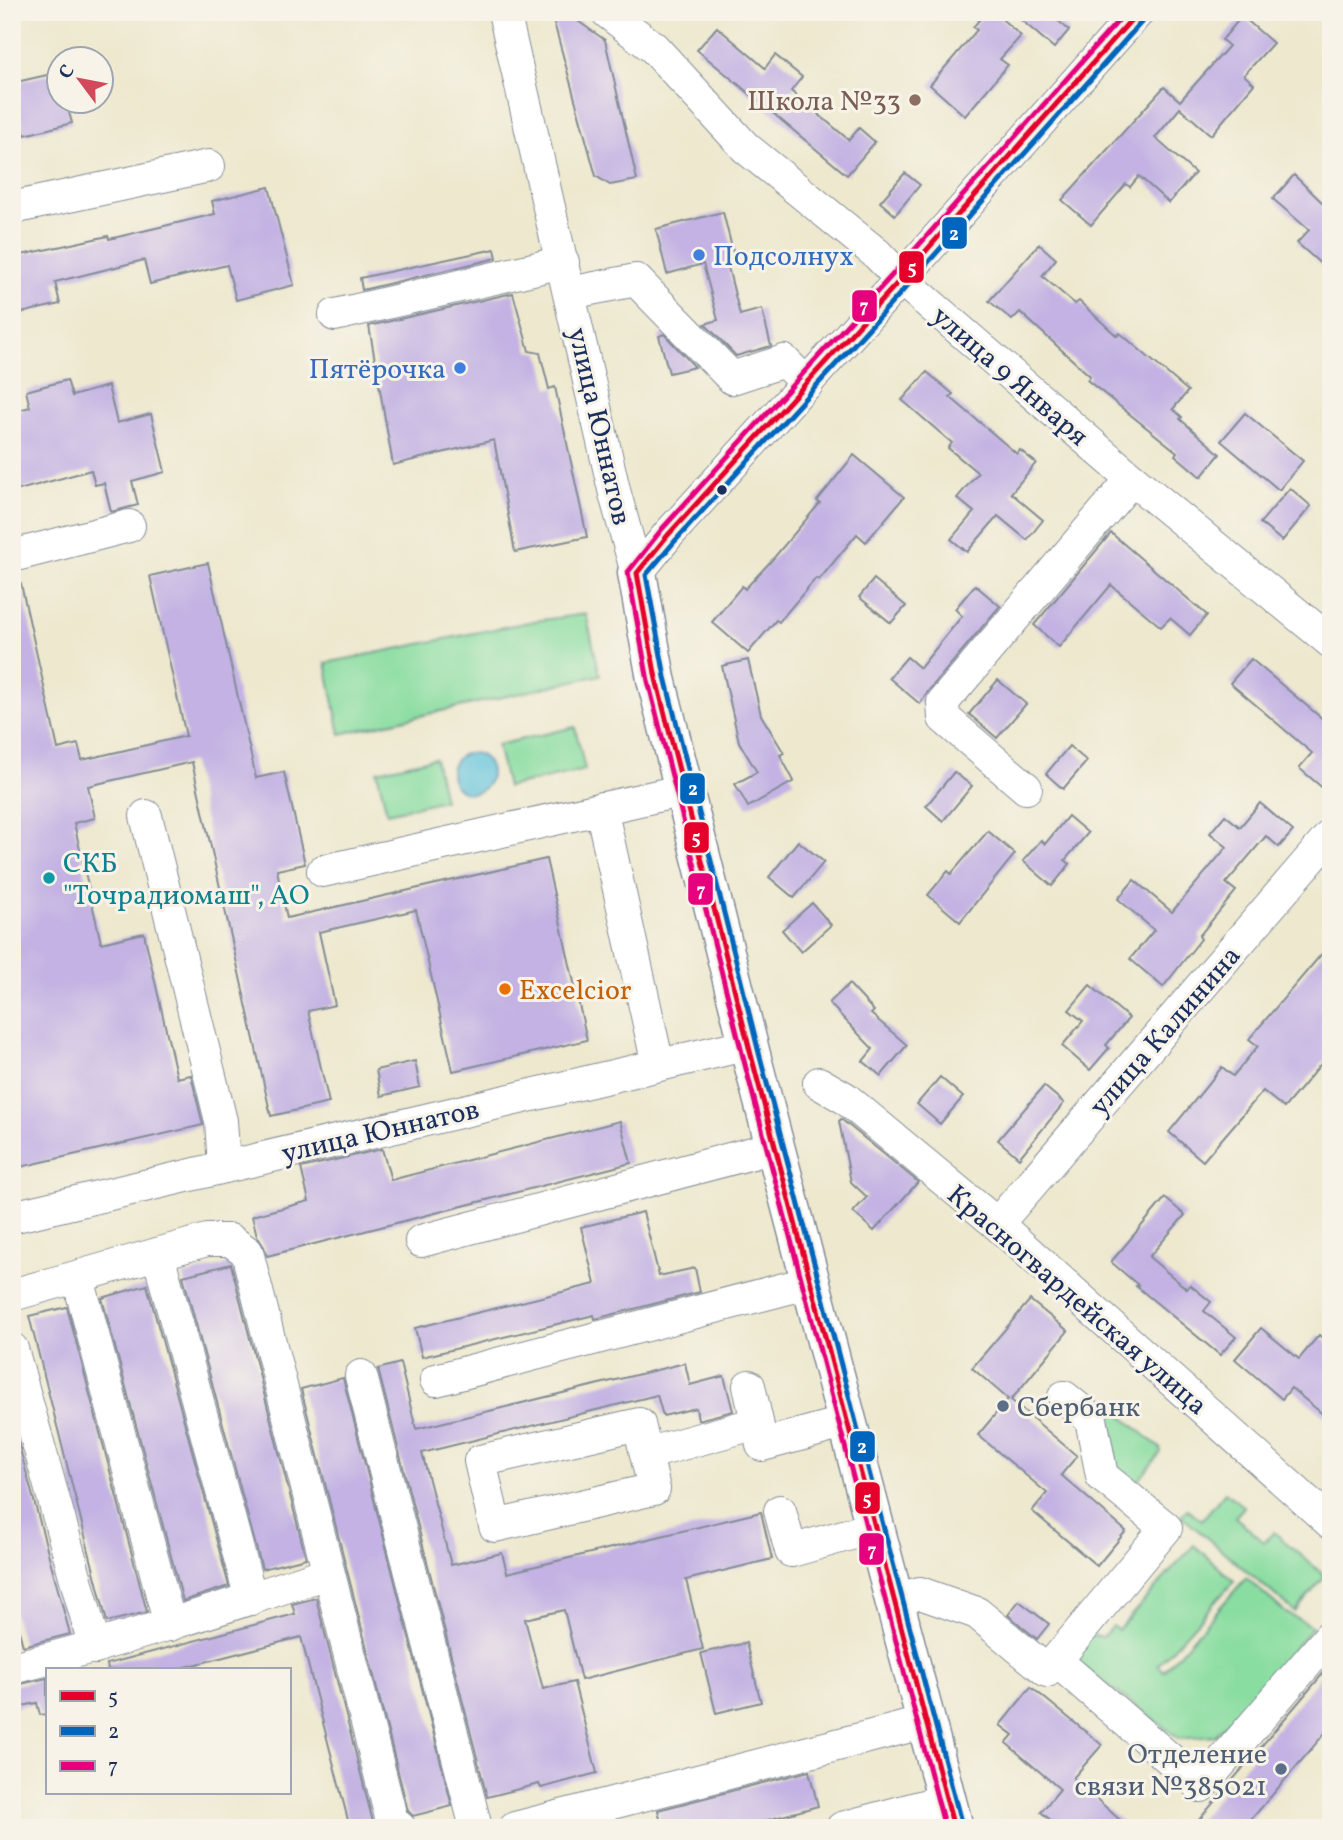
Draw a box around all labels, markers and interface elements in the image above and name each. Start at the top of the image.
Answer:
north arrow [46,46,116,116]
text: С [53,60,82,84]
place label: Школа №33 [747,83,901,122]
marker: Школа №33 [907,92,923,108]
line badge: 2 [941,216,968,250]
text: 2 [949,222,959,248]
place label: Подсолнух [713,238,854,277]
marker: Подсолнух [691,247,707,263]
line badge: 5 [898,250,925,284]
text: 5 [907,256,917,282]
line badge: 7 [851,289,878,323]
text: 7 [859,294,869,320]
street label: улица 9 Января [922,298,1096,456]
street label: улица Юннатов [557,324,640,529]
place label: Пятёрочка [309,351,446,390]
marker: Пятёрочка [452,360,468,376]
unlabelled marker [715,483,729,497]
line badge: 2 [679,772,706,805]
text: 2 [688,777,698,803]
line badge: 5 [683,821,710,854]
text: 5 [691,826,701,852]
place label: СКБ "Точрадиомаш", АО [63,845,309,916]
marker: СКБ "Точрадиомаш", АО [41,870,57,886]
line badge: 7 [687,872,714,906]
text: 7 [696,878,706,904]
street label: улица Калинина [1081,938,1251,1125]
place label: Excelcior [519,972,632,1011]
marker: Excelcior [497,981,513,997]
street label: улица Юннатов [278,1091,483,1174]
street label: Красногвардейская улица [938,1177,1215,1425]
place label: Сбербанк [1017,1389,1140,1428]
marker: Сбербанк [995,1398,1011,1414]
line badge: 2 [849,1430,876,1463]
text: 2 [857,1435,867,1461]
line badge: 5 [854,1481,881,1515]
text: 5 [862,1487,872,1513]
line badge: 7 [858,1532,885,1566]
text: 7 [867,1538,877,1564]
legend [46,1668,290,1794]
text: 5 [108,1683,118,1712]
text: 2 [108,1718,119,1747]
place label: Отделение связи №385021 [1075,1736,1267,1807]
text: 7 [108,1753,118,1782]
marker: Отделение связи №385021 [1273,1761,1289,1777]

